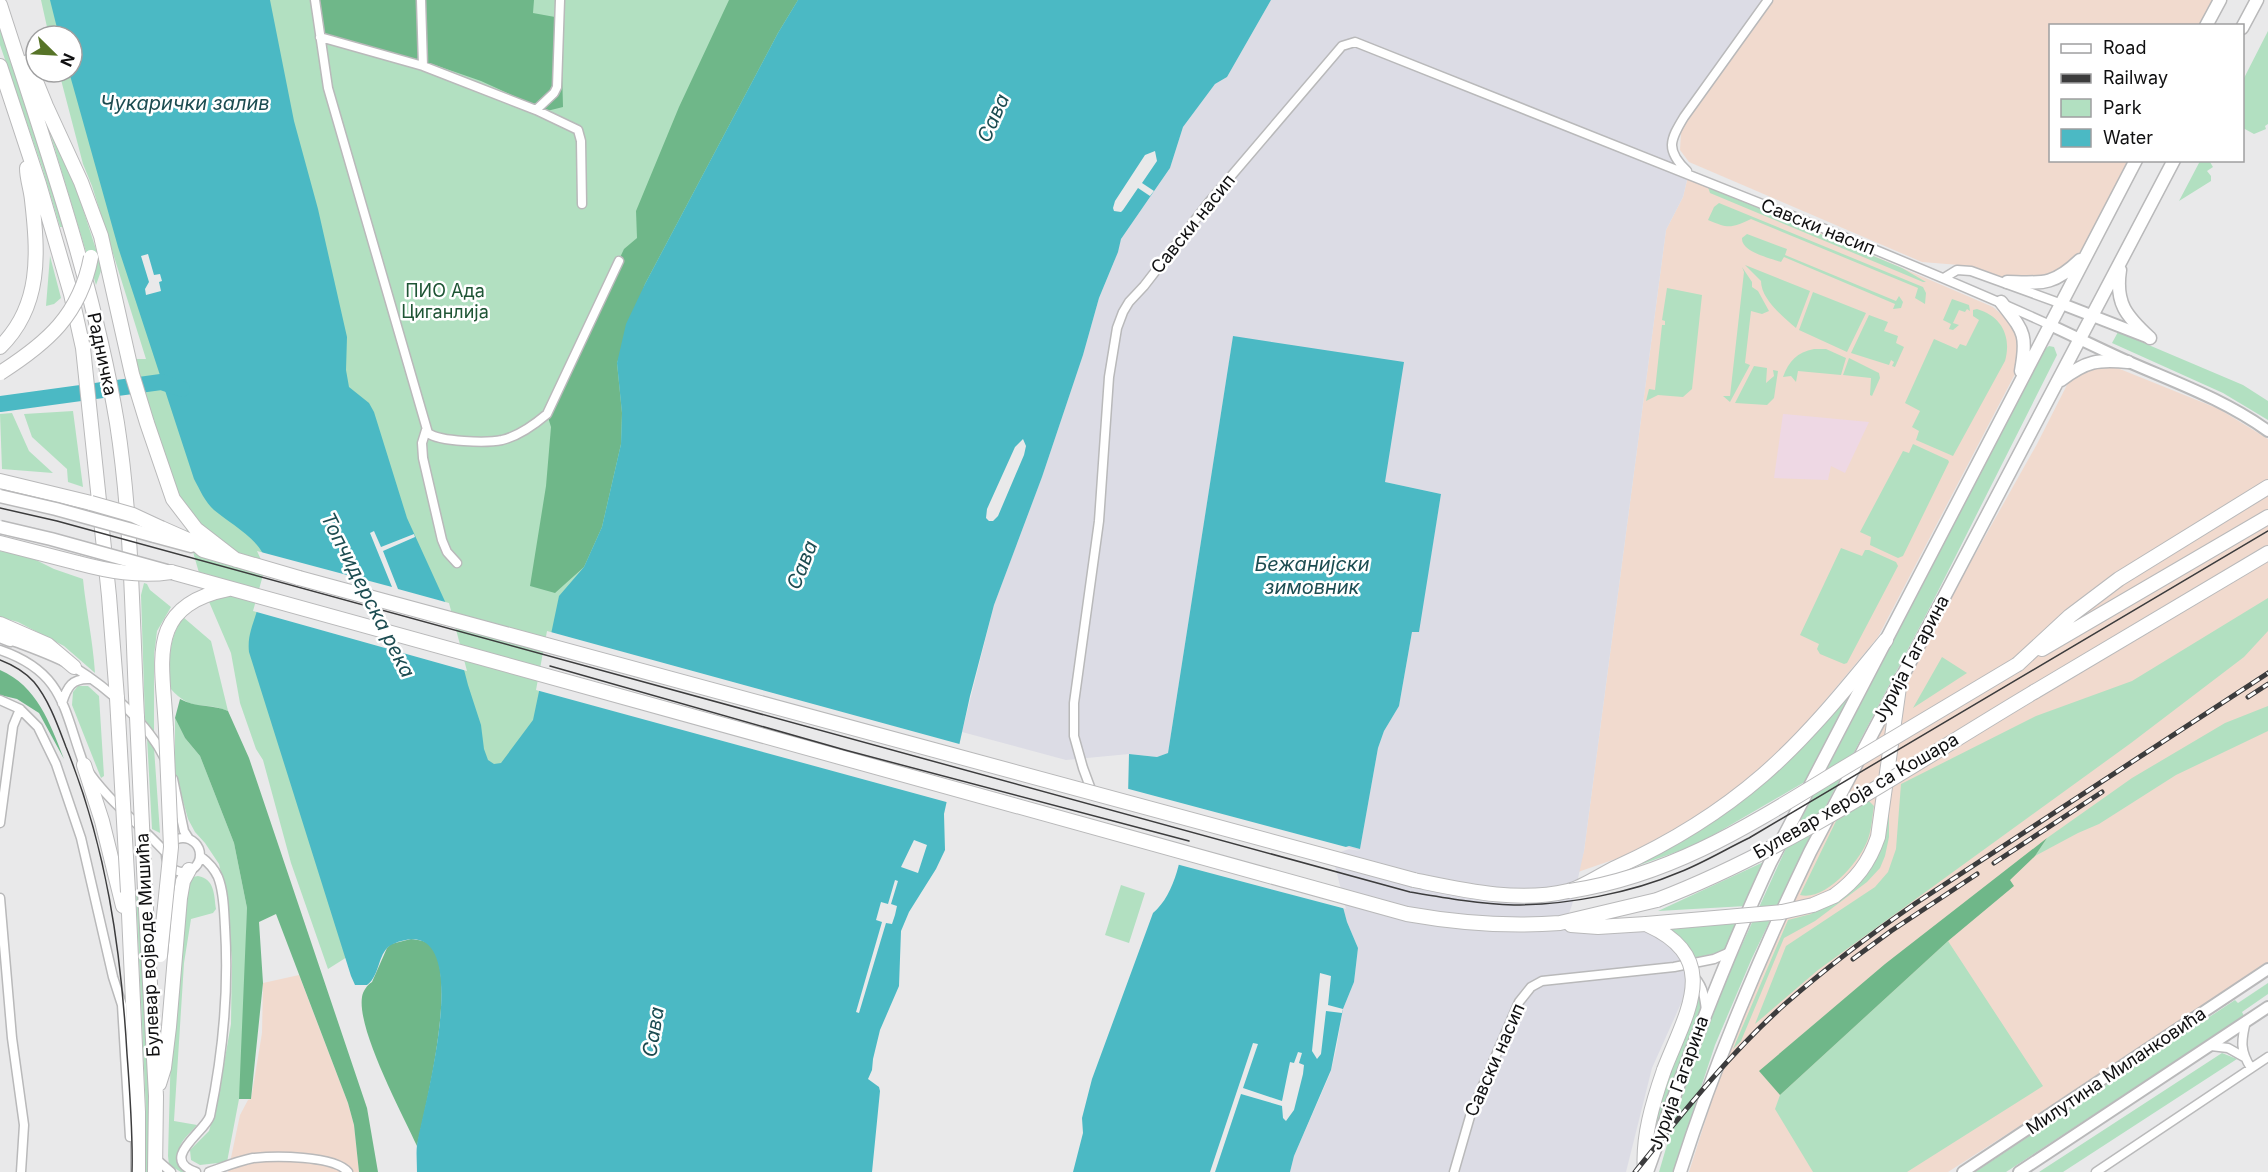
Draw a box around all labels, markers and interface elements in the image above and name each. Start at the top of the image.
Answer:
north arrow [24,24,84,84]
legend [2049,24,2244,162]
text: Road [2103,37,2146,58]
text: N [56,50,79,70]
text: Railway [2103,67,2168,88]
water label: Сава [972,90,1014,146]
water label: Чукарички залив [100,91,270,115]
text: Park [2103,97,2142,118]
text: Water [2103,127,2153,148]
street label: Савски насип [1146,170,1239,277]
street label: Савски насип [1758,194,1878,259]
park label: ПИО Ада Циганлија [401,280,489,322]
street label: Радничка [83,310,122,397]
water label: Топчидерска река [316,508,420,682]
water label: Сава [781,537,823,593]
water label: Бежанијски зимовник [1254,552,1370,599]
street label: Јурија Гагарина [1868,592,1953,726]
street label: Булевар хероја са Кошара [1749,728,1962,863]
street label: Булевар војводе Мишића [131,832,164,1058]
street label: Савски насип [1460,1000,1529,1120]
street label: Милутина Миланковића [2022,1003,2210,1139]
water label: Сава [637,1005,669,1059]
street label: Јурија Гагарина [1645,1013,1713,1153]

